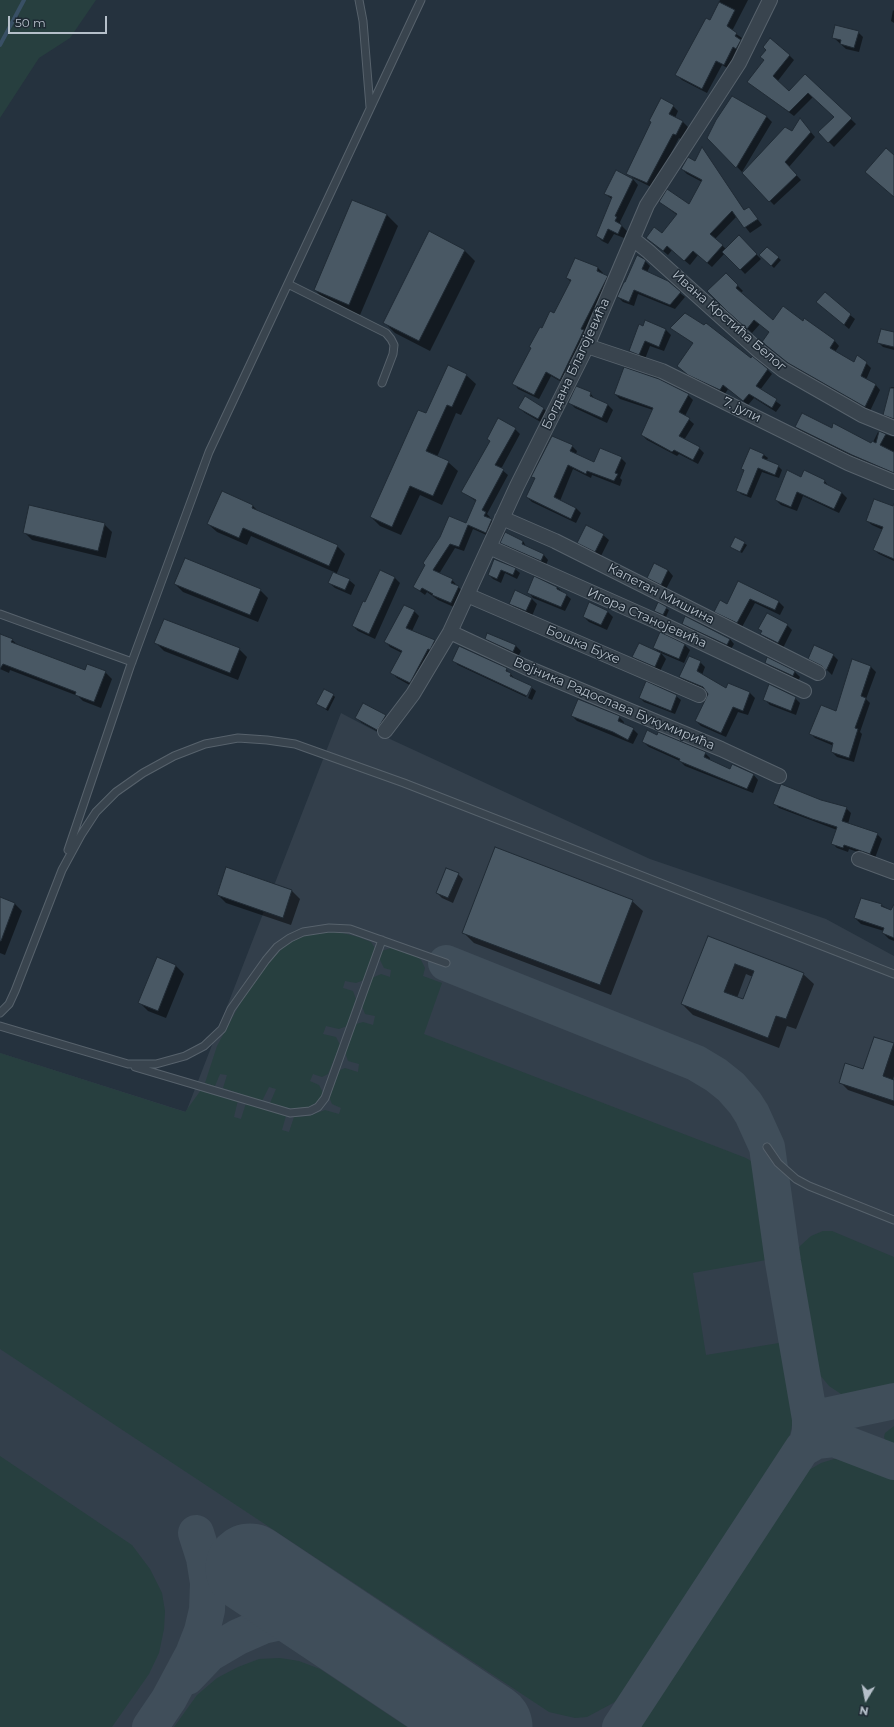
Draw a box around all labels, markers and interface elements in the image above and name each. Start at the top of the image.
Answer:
scale bar [10,8,109,34]
text: 50 m [15,15,46,30]
street label: Ивана Крстића Белог [669,267,789,375]
street label: Богдана Благојевића [539,296,613,432]
street label: 7. јули [720,394,764,426]
street label: Капетан Мишина [605,560,717,628]
street label: Игора Станојевића [585,585,709,651]
street label: Бошка Бухе [544,622,622,668]
street label: Војника Радослава Букумирића [511,654,717,754]
north arrow [846,1679,886,1719]
text: N [858,1703,870,1718]

